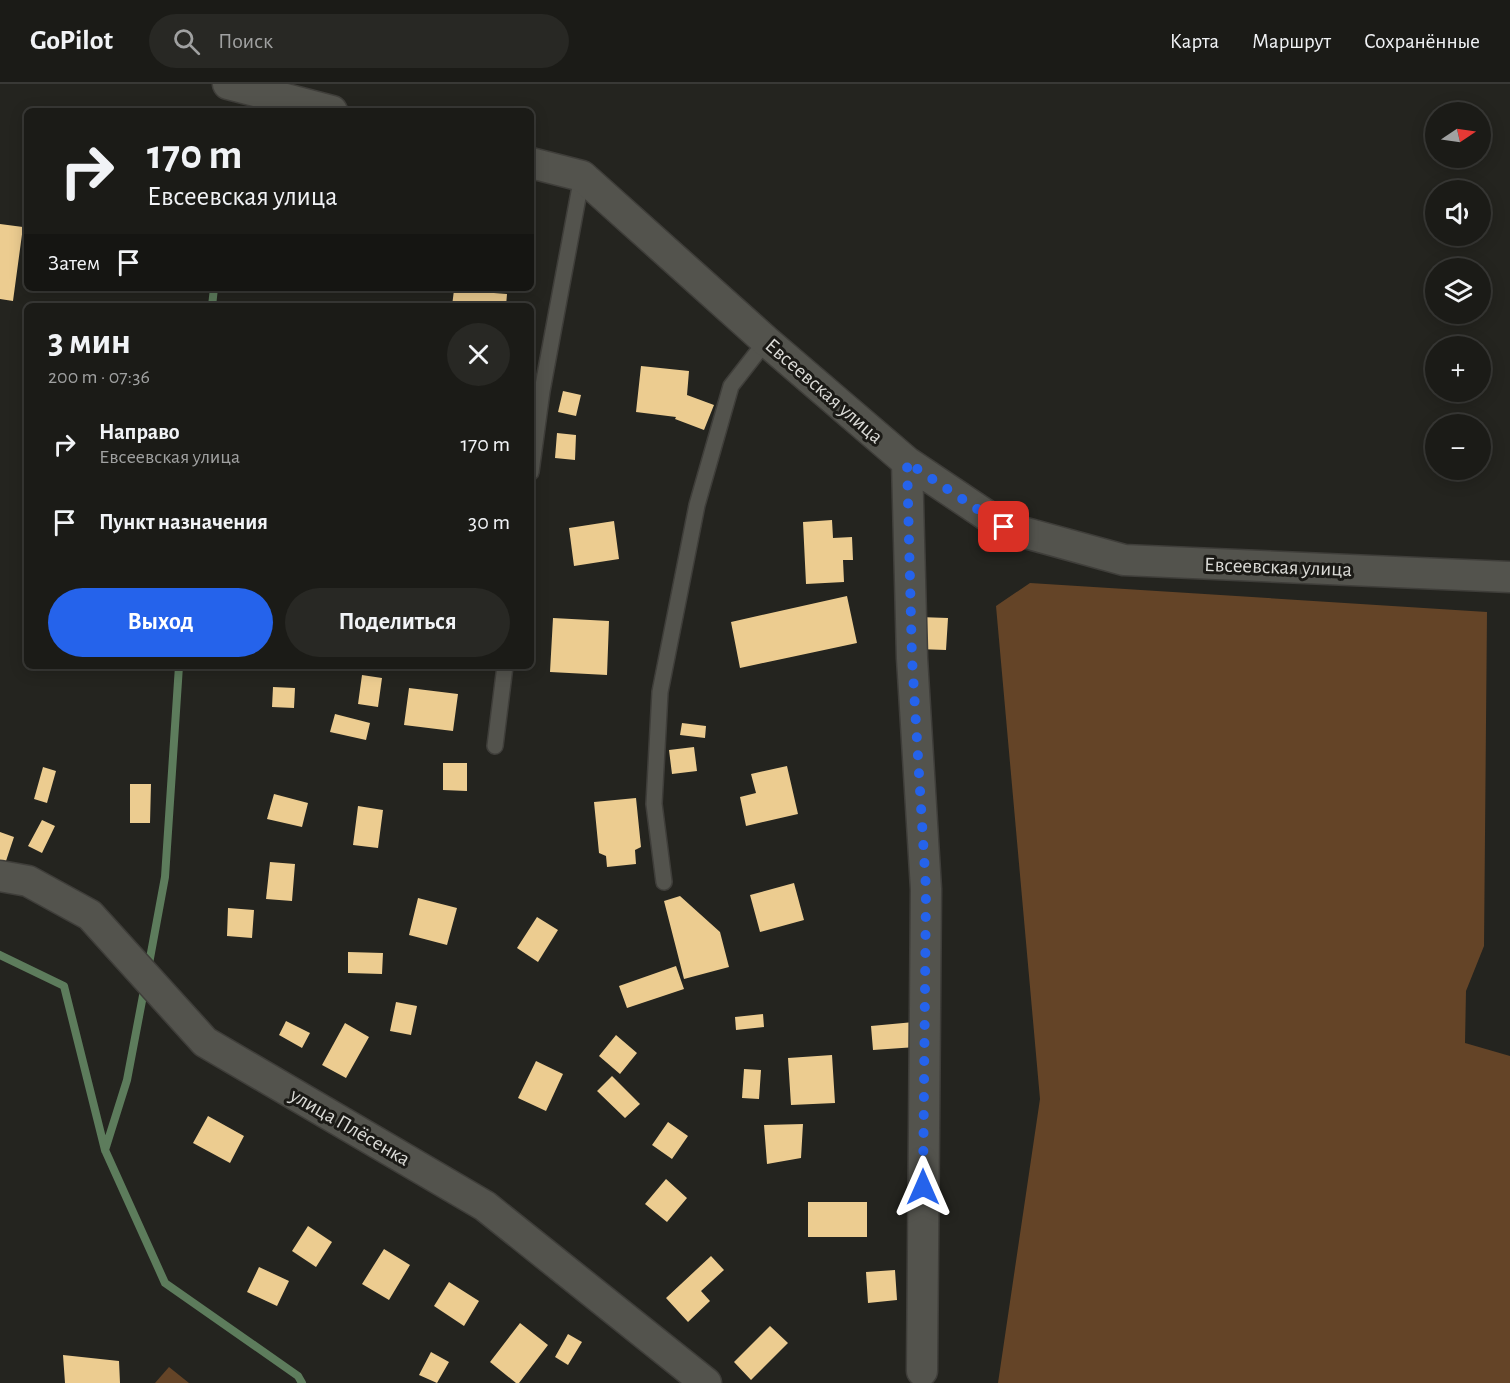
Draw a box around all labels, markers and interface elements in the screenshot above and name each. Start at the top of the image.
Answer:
search box [149,14,569,68]
icon: search [170,25,203,58]
text: GoPilot [30,27,113,55]
text: Поиск [218,30,273,52]
text: Карта [1170,31,1219,52]
text: Маршрут [1252,31,1331,52]
text: Сохранённые [1364,31,1480,52]
north arrow [1425,102,1491,168]
map controls [1425,102,1491,480]
icon: right [48,132,126,210]
text: 170 m [147,134,242,176]
button: sound [1425,180,1491,246]
text: Евсеевская улица [147,183,338,210]
icon: arrive [112,246,145,279]
text: Затем [48,252,100,274]
button: layers [1425,258,1491,324]
button: close [447,323,510,386]
text: 3 мин [48,324,131,360]
street label: Евсеевская улица [761,334,887,448]
button: + [1425,336,1491,402]
text: 200 m · 07:36 [48,367,150,387]
button: − [1425,414,1491,480]
text: Направо [99,421,180,443]
icon: right [48,428,81,461]
text: 170 m [460,433,510,455]
text: Евсеевская улица [99,447,240,467]
pin [978,501,1029,552]
icon: arrive [48,506,81,539]
icon: arrive [987,510,1020,543]
text: Пункт назначения [99,511,268,533]
text: 30 m [468,511,510,533]
street label: Евсеевская улица [1204,554,1353,580]
button: Выход [48,588,273,657]
button: Поделиться [285,588,510,657]
street label: улица Плёсенка [286,1084,414,1170]
position arrow [891,1155,955,1219]

